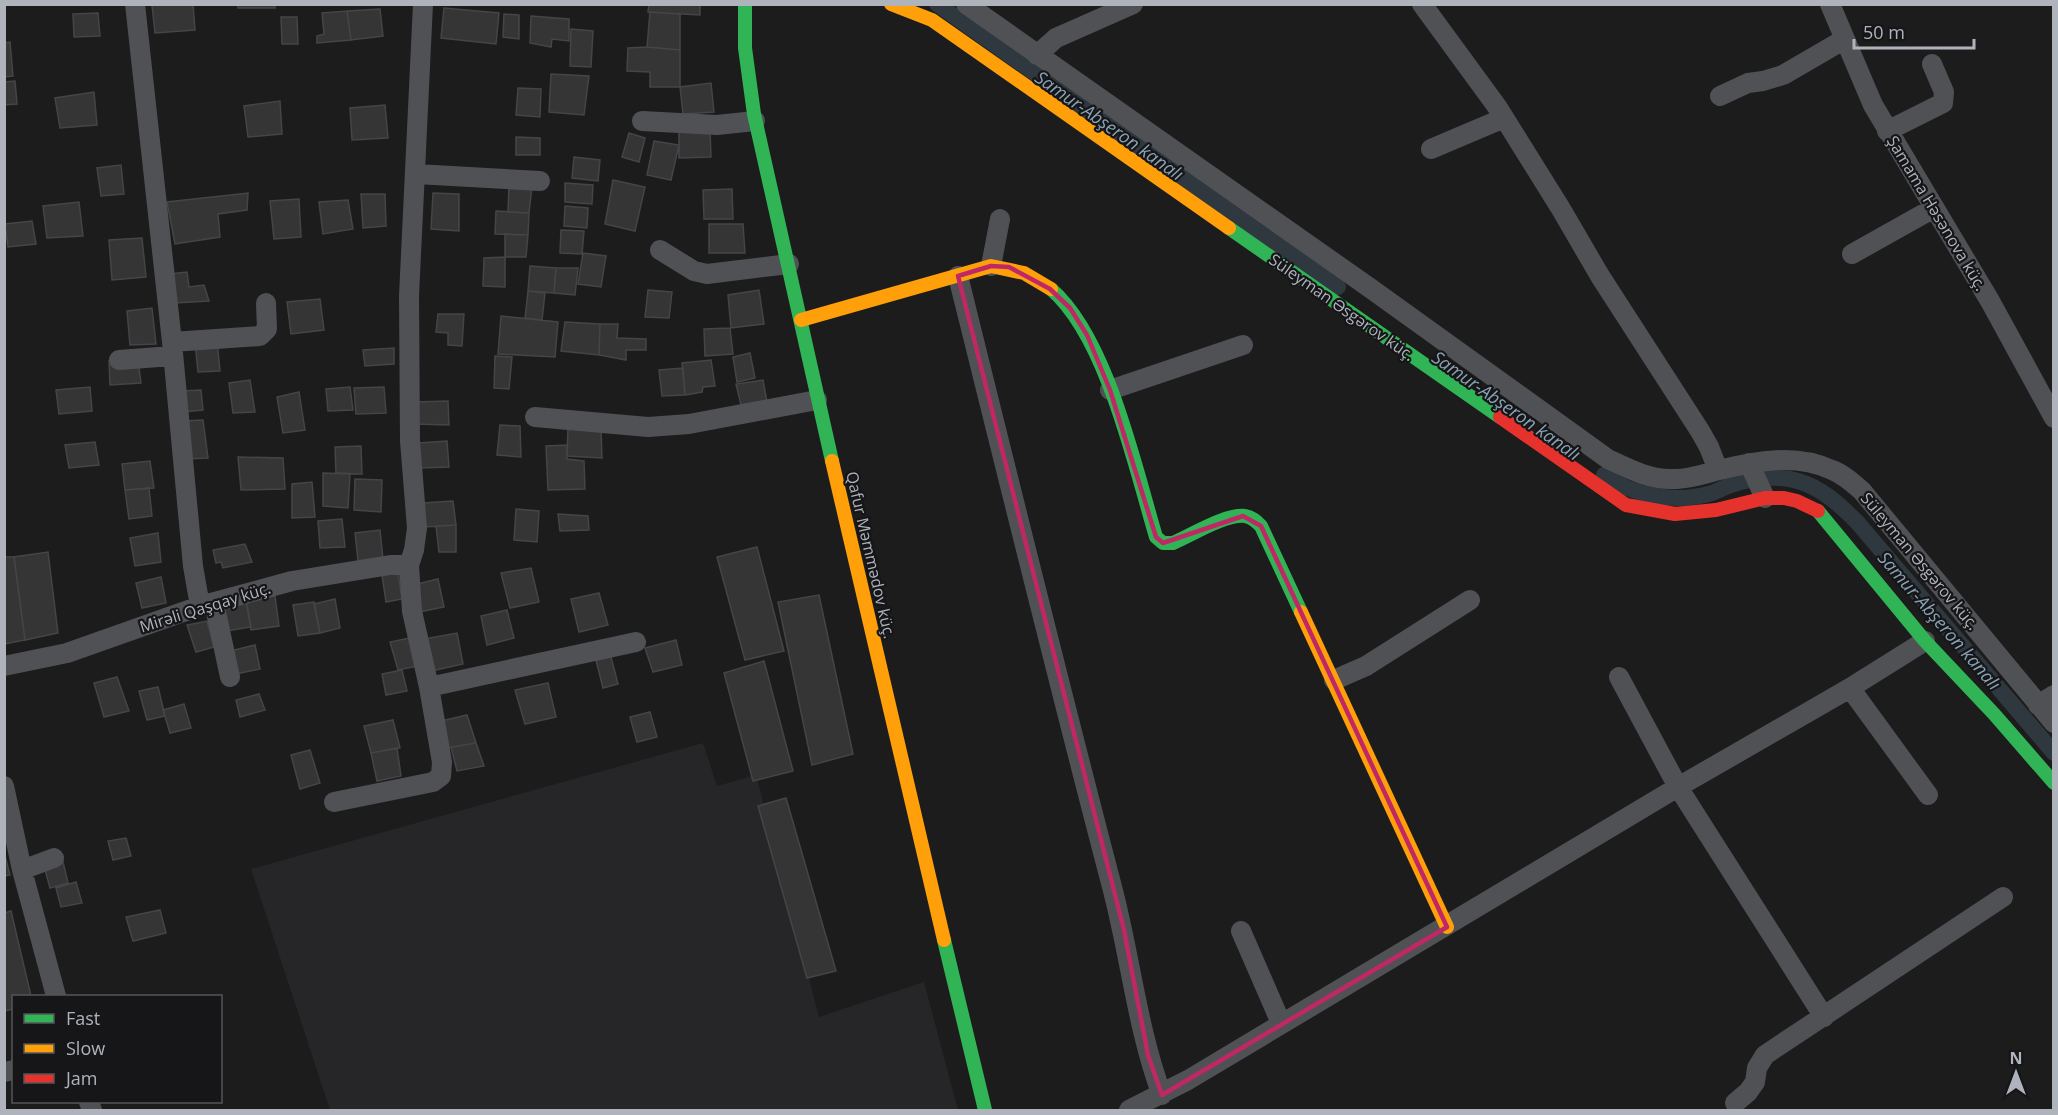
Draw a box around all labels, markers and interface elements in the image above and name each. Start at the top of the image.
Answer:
scale bar [1854,12,1974,50]
text: 50 m [1863,20,1905,44]
water label: Samur-Abşeron kanalı [1031,65,1189,186]
street label: Şamama Həsənova küç. [1882,131,1992,295]
street label: Süleyman Əsgərov küç. [1265,248,1419,366]
water label: Samur-Abşeron kanalı [1428,345,1586,466]
street label: Qafur Məmmədov küç. [841,469,901,641]
street label: Süleyman Əsgərov küç. [1856,488,1984,634]
water label: Samur-Abşeron kanalı [1873,546,2007,695]
street label: Mirəli Qaşqay küç. [137,577,273,637]
legend [12,995,222,1103]
text: Fast [66,1006,100,1030]
text: Slow [66,1036,105,1060]
north arrow [1986,1043,2046,1103]
text: N [2009,1047,2023,1069]
text: Jam [64,1066,98,1090]

